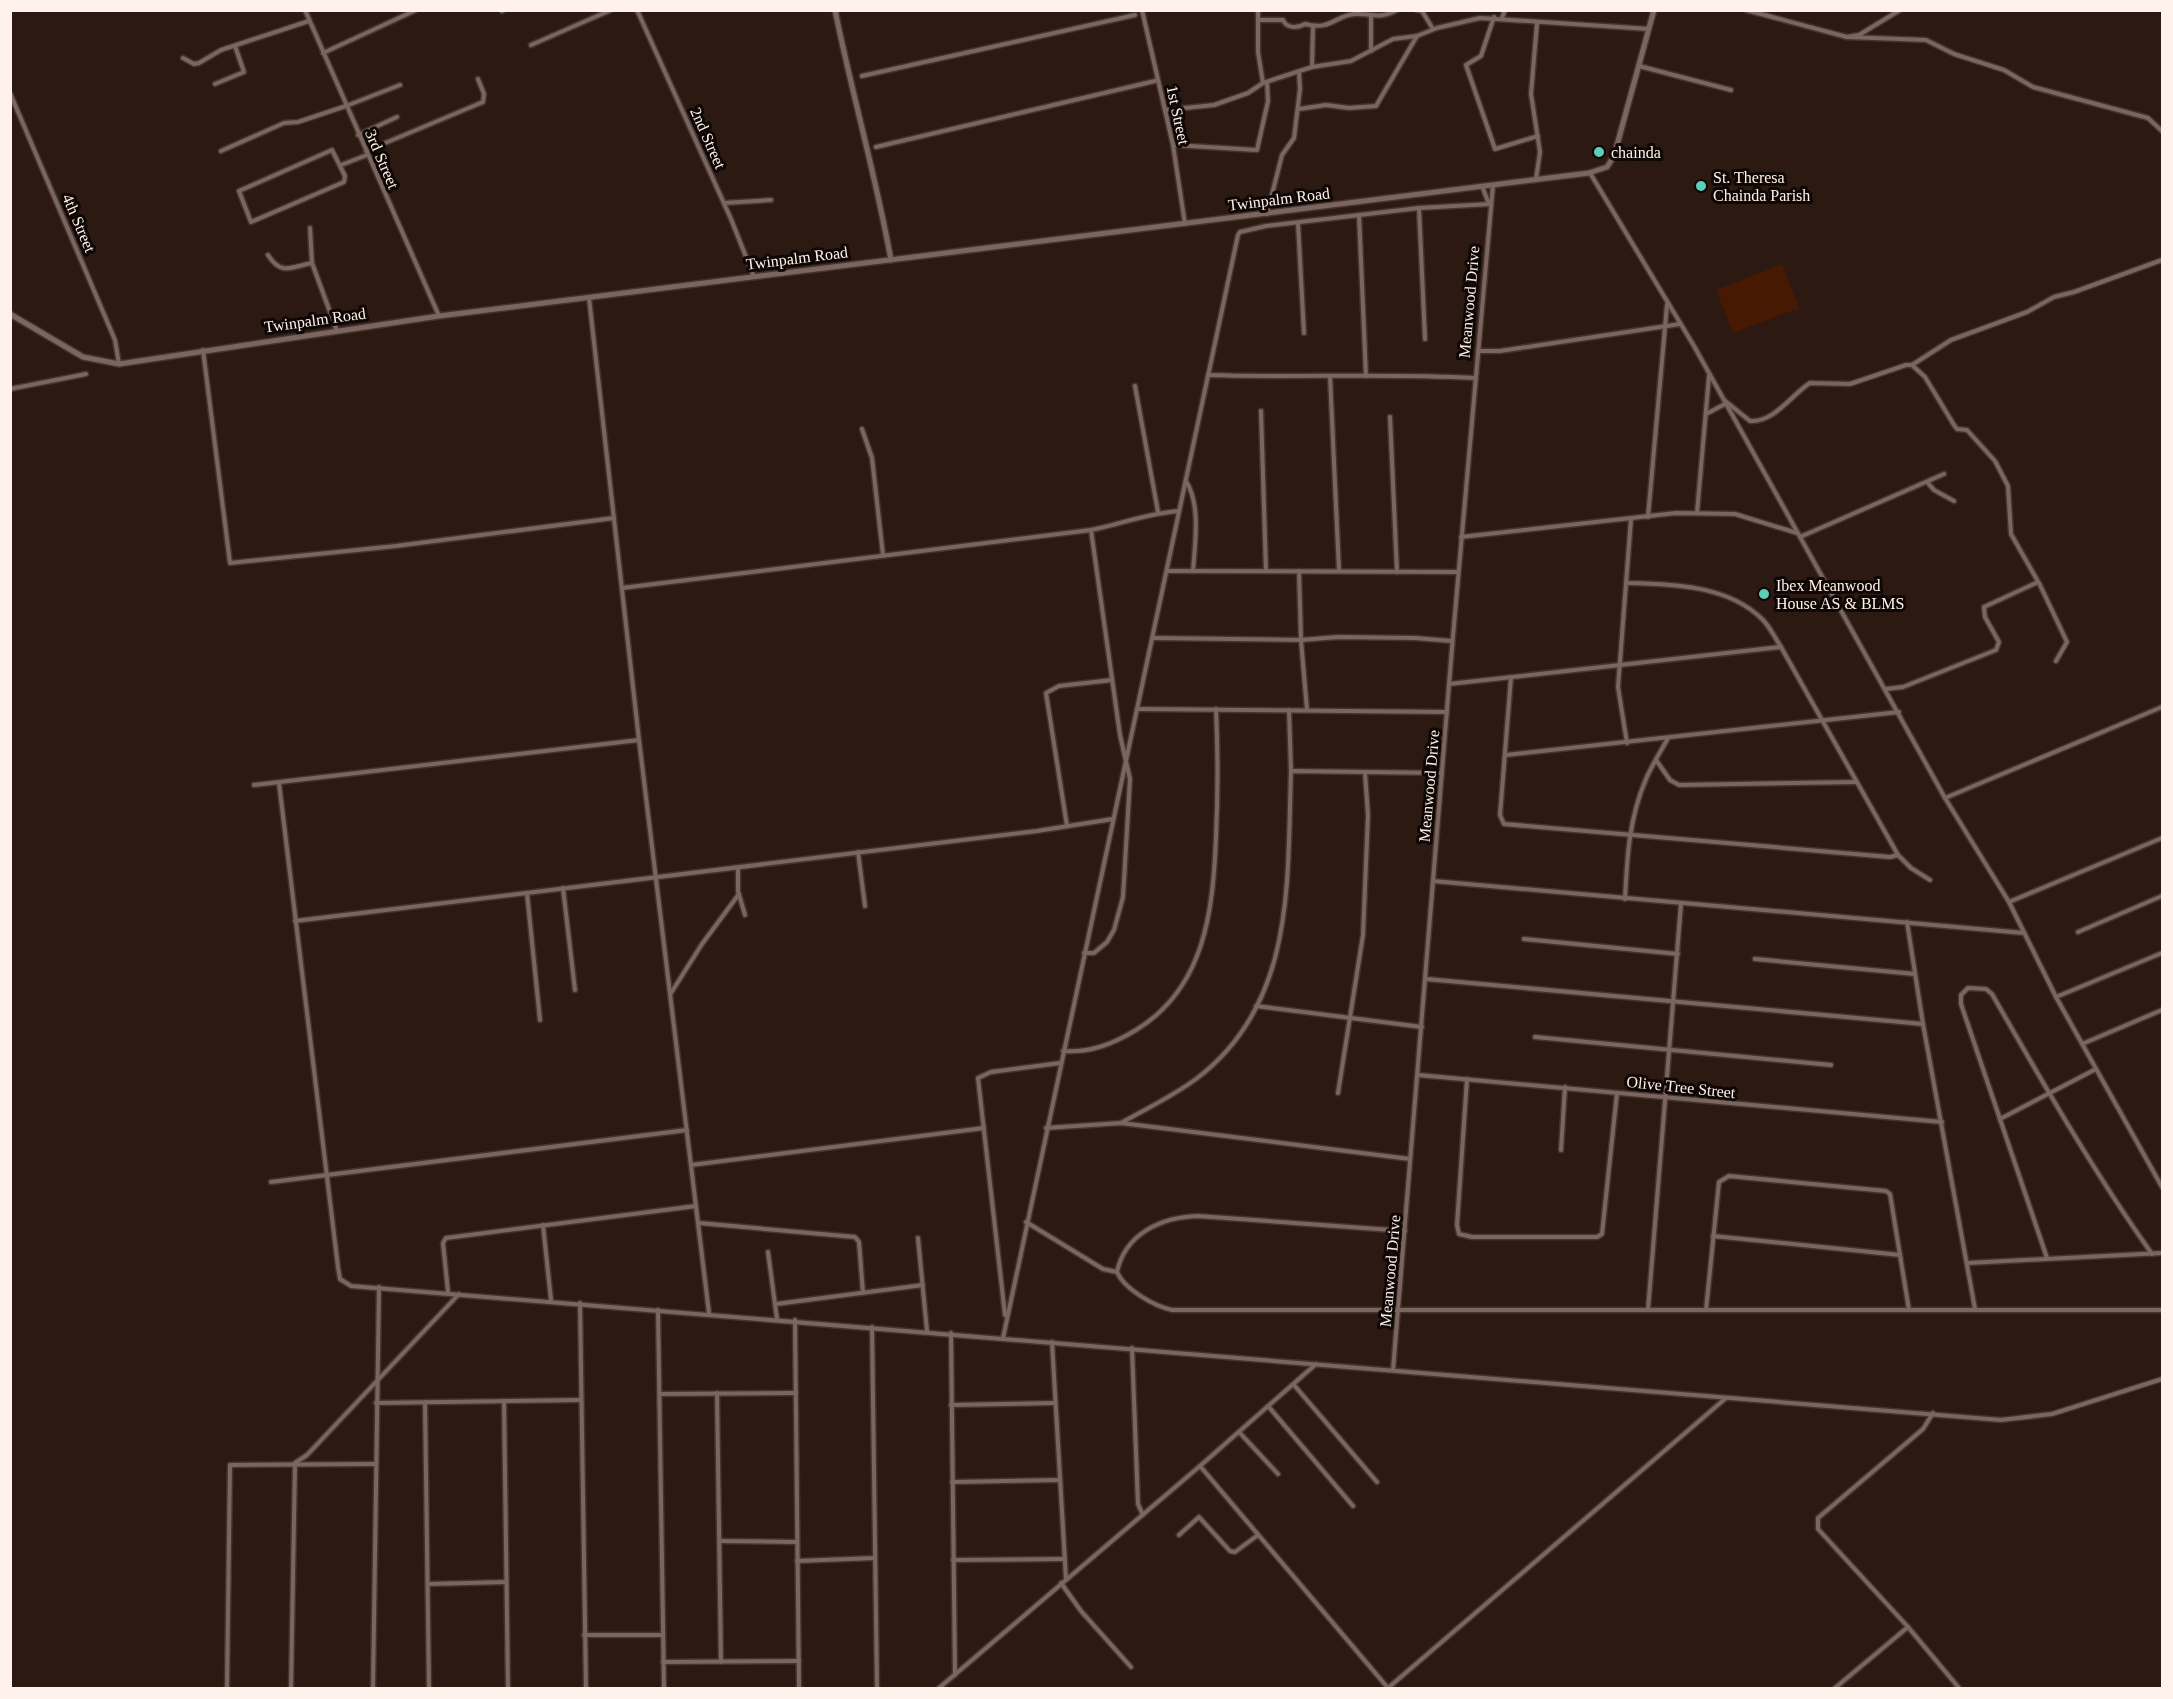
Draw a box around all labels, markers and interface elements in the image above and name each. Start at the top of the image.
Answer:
street label: 1st Street [1163,84,1193,147]
street label: 2nd Street [687,105,729,172]
street label: 3rd Street [362,127,402,192]
place label: chainda [1611,144,1661,161]
marker: chainda [1592,145,1606,159]
place label: St. Theresa Chainda Parish [1713,169,1810,204]
marker: St. Theresa Chainda Parish [1694,179,1708,193]
street label: Twinpalm Road [1227,184,1331,215]
street label: 4th Street [59,191,99,255]
street label: Twinpalm Road [745,243,849,274]
street label: Meanwood Drive [1456,245,1482,359]
street label: Twinpalm Road [263,304,367,337]
place label: Ibex Meanwood House AS & BLMS [1776,577,1904,612]
marker: Ibex Meanwood House AS & BLMS [1757,587,1771,601]
street label: Meanwood Drive [1416,729,1442,843]
street label: Olive Tree Street [1626,1073,1737,1101]
street label: Meanwood Drive [1377,1214,1403,1328]

